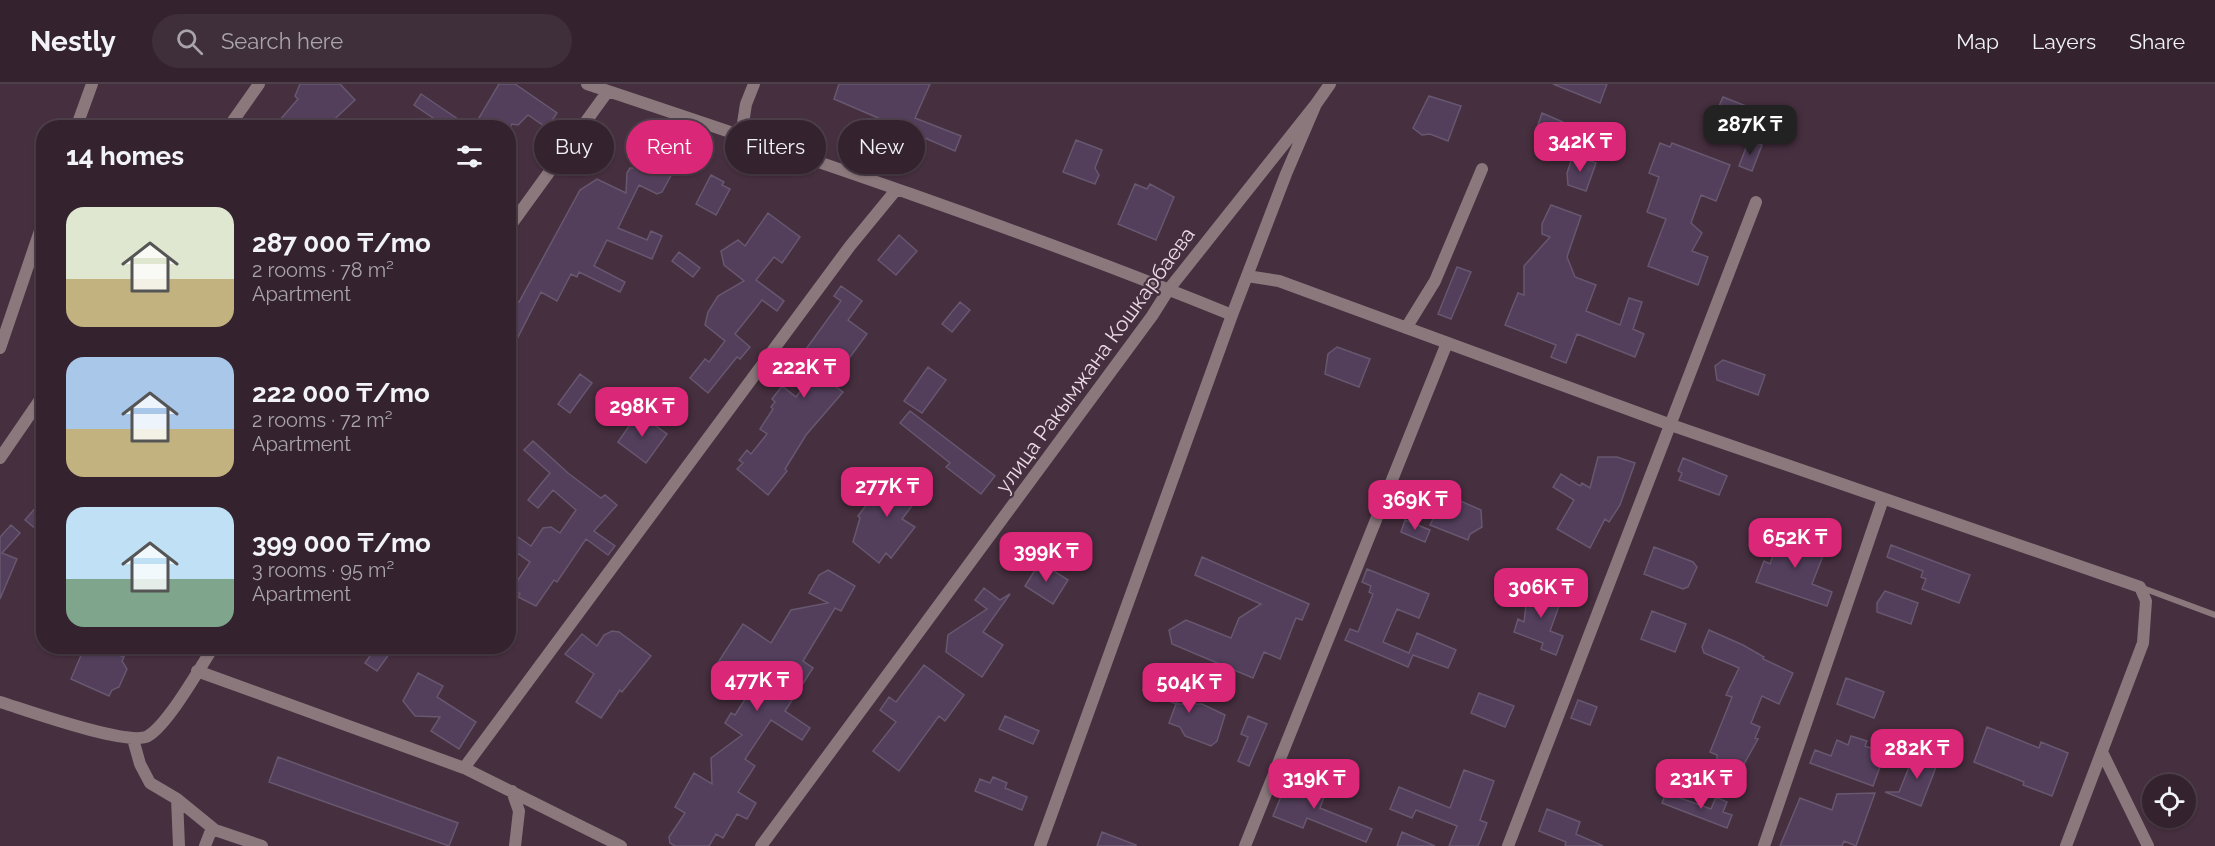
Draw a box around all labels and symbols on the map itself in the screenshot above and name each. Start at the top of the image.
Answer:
pin: 287K ₸ [1701,105,1799,156]
pin: 342K ₸ [1531,122,1629,173]
street label: улица Ракымжана Кошкарбаева [990,222,1200,498]
pin: 222K ₸ [755,348,853,399]
pin: 298K ₸ [593,387,691,438]
pin: 277K ₸ [838,467,936,518]
pin: 369K ₸ [1366,480,1464,531]
pin: 652K ₸ [1746,518,1844,569]
pin: 399K ₸ [997,532,1095,583]
pin: 306K ₸ [1492,568,1590,619]
pin: 477K ₸ [708,661,806,712]
pin: 504K ₸ [1140,663,1238,714]
pin: 282K ₸ [1868,729,1966,780]
pin: 319K ₸ [1265,759,1363,810]
pin: 231K ₸ [1652,759,1750,810]

